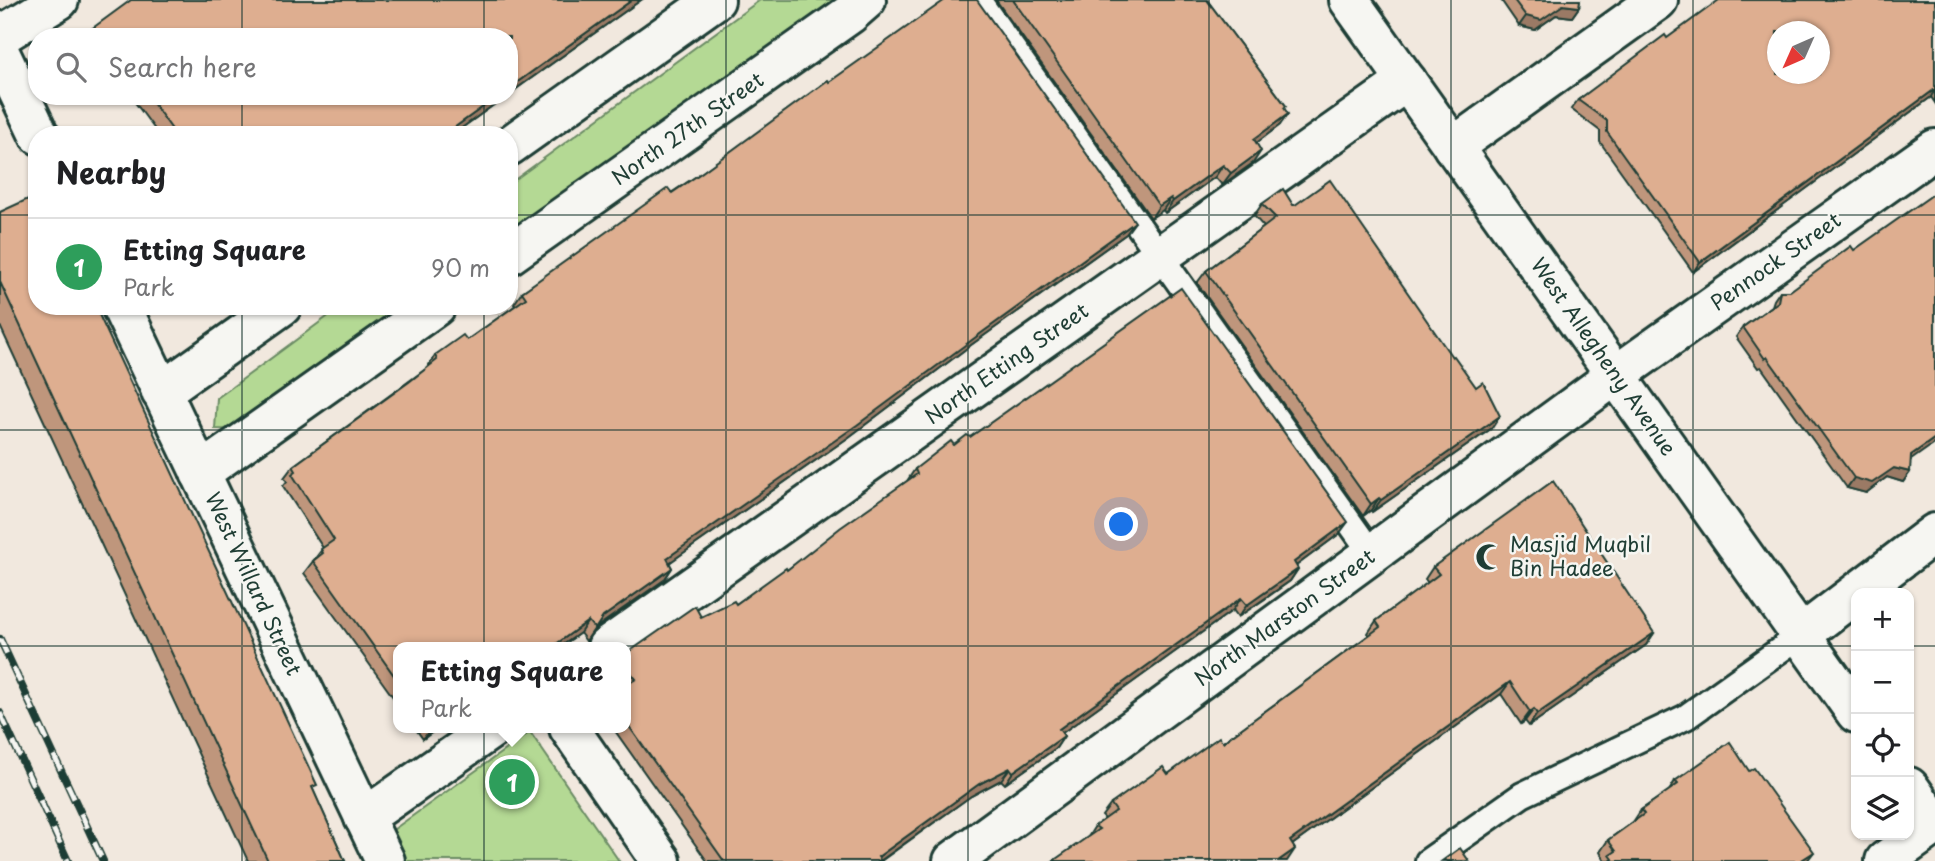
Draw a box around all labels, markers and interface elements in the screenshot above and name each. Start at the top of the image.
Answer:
north arrow [1767,21,1830,84]
search box [28,28,518,105]
text: Search here [108,47,257,86]
icon: search [52,48,90,86]
street label: North 27th Street [604,63,770,192]
text: Nearby [56,149,166,194]
street label: Pennock Street [1703,203,1847,317]
text: Etting Square [123,230,306,269]
text: 1 [74,250,85,285]
text: 90 m [431,250,490,285]
street label: West Allegheny Avenue [1524,250,1685,461]
text: Park [123,269,174,304]
street label: North Etting Street [918,294,1094,431]
street label: West Willard Street [198,486,311,680]
your location [1104,507,1138,541]
place label: Masjid Muqbil Bin Hadee [1510,527,1651,583]
street label: North Marston Street [1187,540,1381,693]
mosque icon: Masjid Muqbil Bin Hadee [1474,542,1504,572]
map controls [1851,588,1914,840]
button: + [1851,588,1914,651]
popup [393,642,631,733]
text: Etting Square [421,651,603,690]
button: − [1851,651,1914,714]
text: Park [421,690,472,725]
button: locate [1851,714,1914,777]
pin: 1 [489,756,535,808]
button: layers [1851,777,1914,840]

